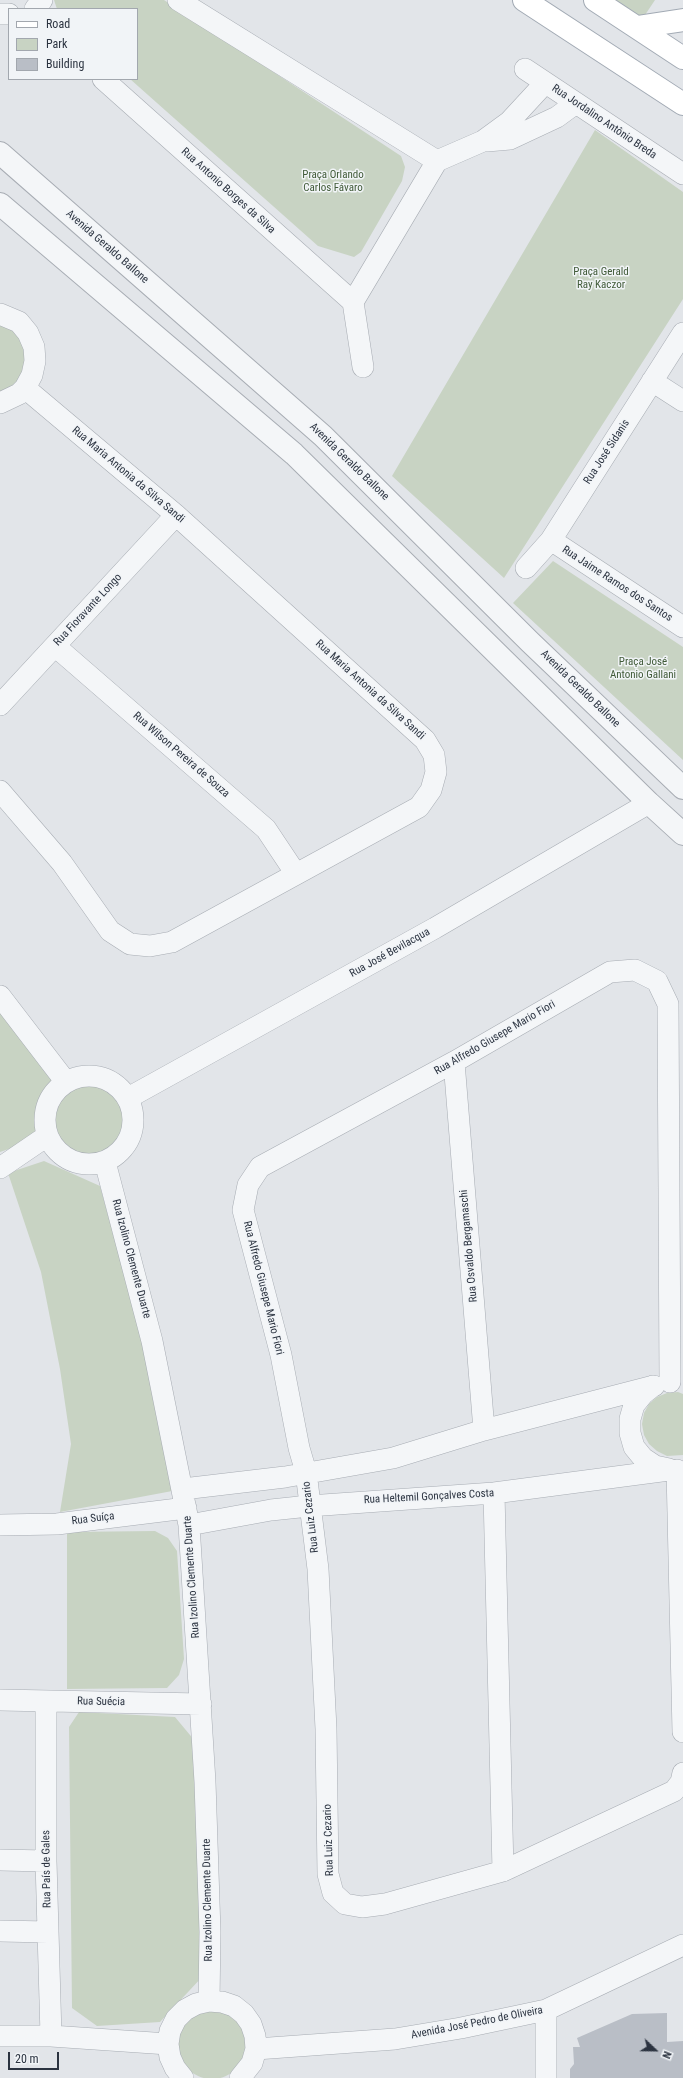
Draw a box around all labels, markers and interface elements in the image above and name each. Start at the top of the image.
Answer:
legend [8,8,138,80]
text: Road [46,17,70,31]
text: Park [46,37,67,51]
text: Building [46,57,84,71]
street label: Rua Jordalino Antônio Breda [549,82,659,162]
street label: Rua Antonio Borges da Silva [178,145,278,237]
park label: Praça Orlando Carlos Fávaro [302,168,364,194]
street label: Avenida Geraldo Ballone [63,207,151,287]
park label: Praça Gerald Ray Kaczor [573,265,629,291]
street label: Rua José Sidanis [581,417,633,487]
street label: Avenida Geraldo Ballone [307,421,391,503]
street label: Rua Maria Antonia da Silva Sandi [69,424,187,526]
street label: Rua Jaime Ramos dos Santos [559,543,675,625]
street label: Rua Fioravante Longo [51,571,125,649]
street label: Rua Maria Antonia da Silva Sandi [312,637,428,743]
street label: Avenida Geraldo Ballone [538,648,622,730]
park label: Praça José Antonio Gallani [610,655,676,681]
street label: Rua Wilson Pereira de Souza [130,709,232,801]
street label: Rua José Bevilacqua [348,925,432,981]
street label: Rua Alfredo Giusepe Mario Fiori [432,998,558,1078]
street label: Rua Osvaldo Bergamaschi [457,1189,481,1303]
street label: Rua Izolino Clemente Duarte [109,1198,153,1320]
street label: Rua Alfredo Giusepe Mario Fiori [240,1220,286,1356]
street label: Rua Luiz Cezario [300,1480,322,1554]
street label: Rua Heltemil Gonçalves Costa [363,1487,495,1507]
street label: Rua Suíça [71,1510,115,1528]
street label: Rua Izolino Clemente Duarte [181,1515,203,1639]
street label: Rua Suécia [77,1695,125,1709]
street label: Rua Luiz Cezario [321,1804,337,1876]
street label: Rua País de Gales [40,1830,54,1908]
street label: Rua Izolino Clemente Duarte [200,1838,216,1962]
street label: Avenida José Pedro de Oliveira [410,2004,544,2042]
north arrow [635,2030,675,2070]
scale bar [10,2044,61,2070]
text: N [659,2049,674,2060]
text: 20 m [15,2052,39,2066]

